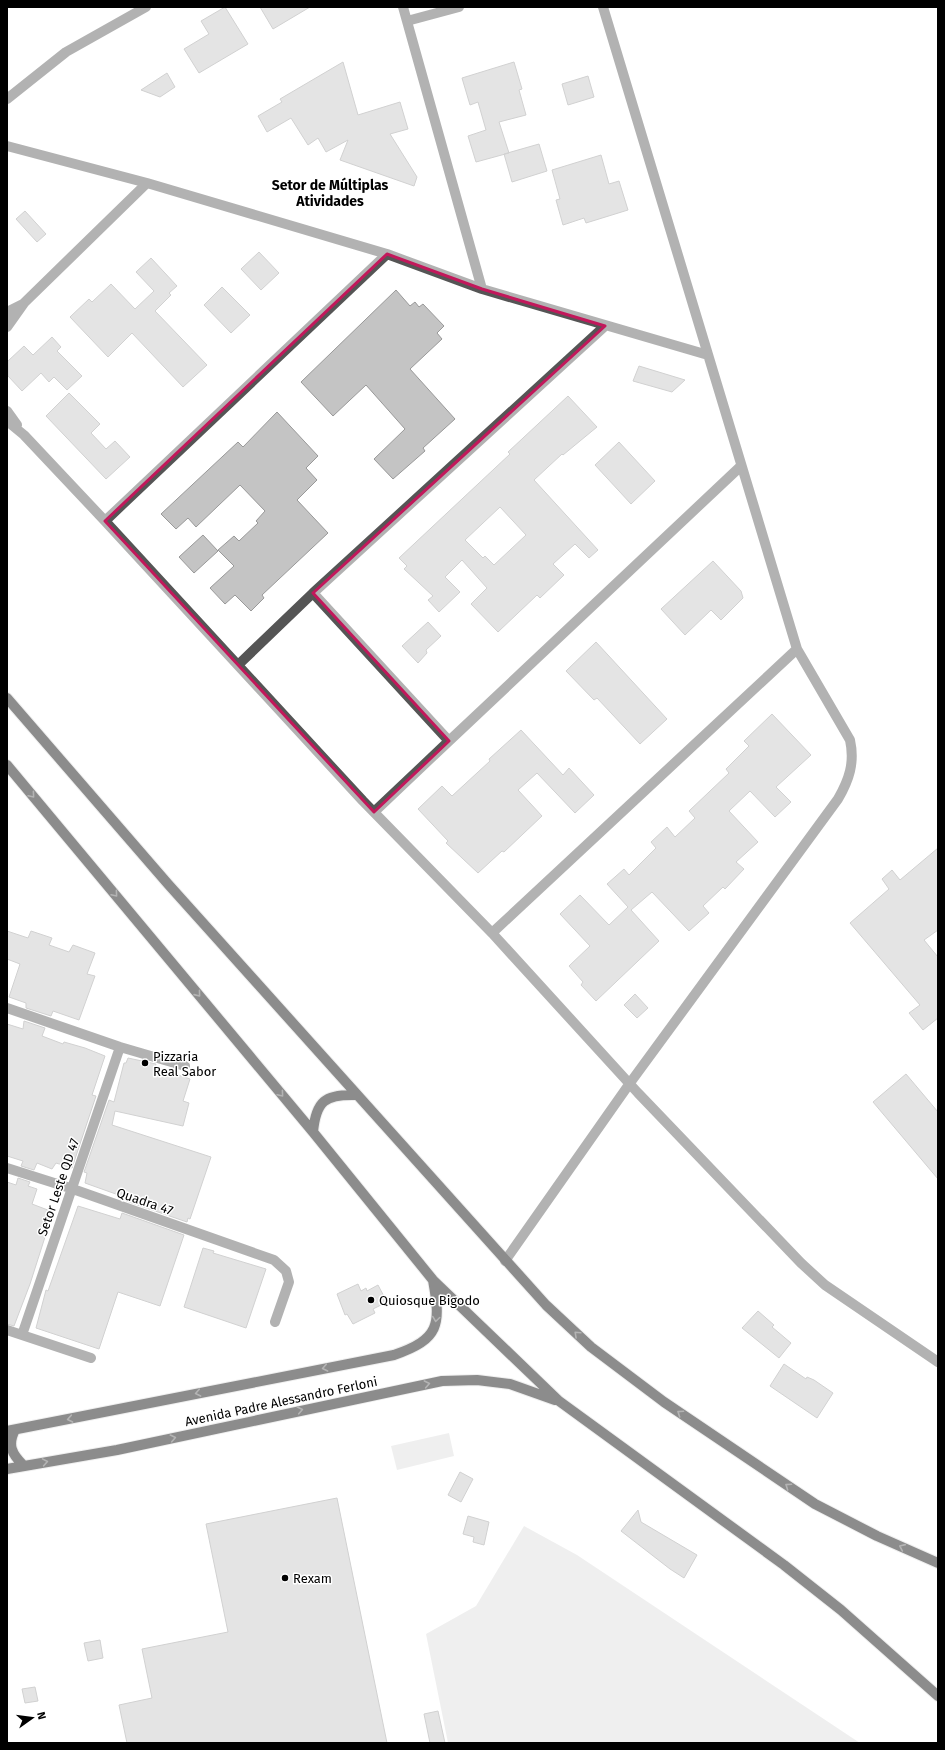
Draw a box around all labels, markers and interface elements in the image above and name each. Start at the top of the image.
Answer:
district label: Setor de Múltiplas Atividades [272,177,389,210]
one-way arrow [27,790,34,797]
one-way arrow [111,890,118,897]
one-way arrow [194,990,201,997]
place label: Pizzaria Real Sabor [153,1049,216,1079]
marker: Pizzaria Real Sabor [140,1058,150,1068]
one-way arrow [277,1090,284,1097]
street label: Setor Leste QD 47 [35,1136,82,1238]
street label: Quadra 47 [115,1185,175,1218]
place label: Quiosque Bigodo [379,1293,480,1308]
marker: Quiosque Bigodo [366,1295,376,1305]
one-way arrow [432,1316,441,1322]
one-way arrow [575,1332,582,1339]
one-way arrow [322,1363,328,1371]
street label: Avenida Padre Alessandro Ferloni [184,1374,379,1429]
one-way arrow [424,1380,431,1388]
one-way arrow [194,1388,201,1397]
one-way arrow [297,1407,303,1415]
one-way arrow [678,1411,685,1418]
one-way arrow [67,1414,73,1422]
one-way arrow [170,1434,176,1442]
one-way arrow [42,1458,48,1467]
one-way arrow [785,1483,792,1491]
one-way arrow [899,1544,906,1552]
place label: Rexam [293,1571,332,1586]
marker: Rexam [280,1573,290,1583]
north arrow [12,1698,52,1738]
text: N [34,1711,48,1721]

